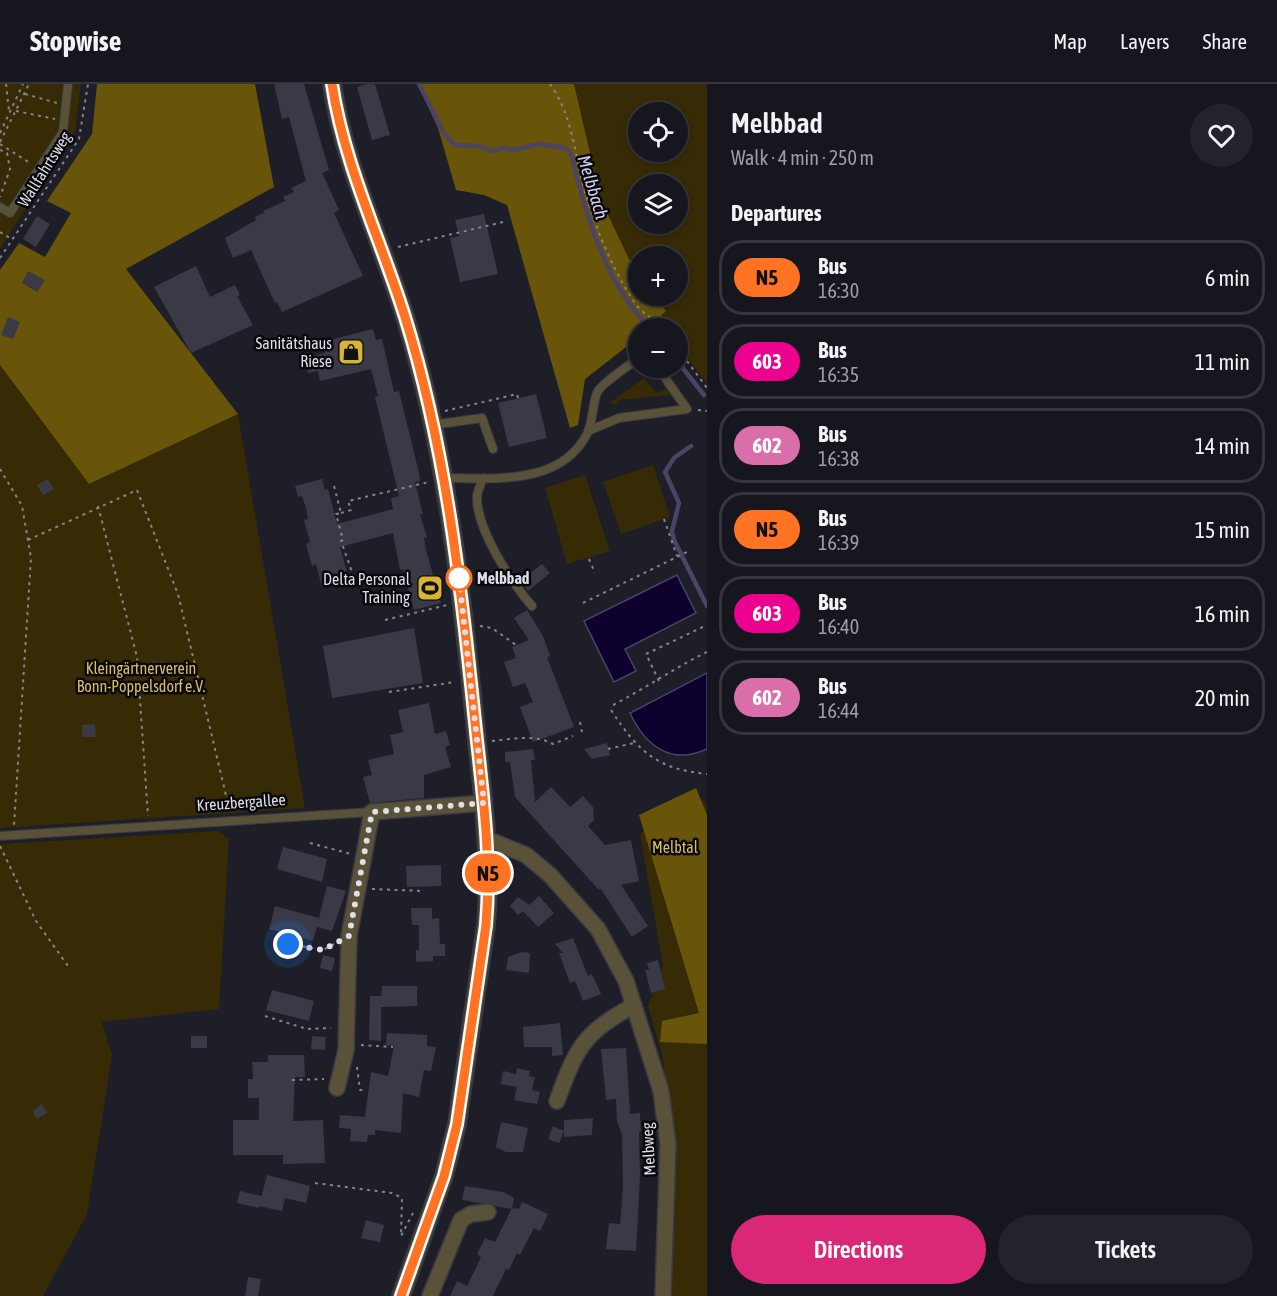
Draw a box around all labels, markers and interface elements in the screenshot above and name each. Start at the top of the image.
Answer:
text: Stopwise [30,25,121,57]
text: Map [1053,29,1087,53]
text: Layers [1120,29,1170,53]
text: Share [1203,29,1247,53]
map controls [628,102,688,378]
button: locate [628,102,688,162]
button: heart [1190,104,1253,167]
text: Melbbad [731,107,823,139]
street label: Wallfahrtsweg [14,128,75,210]
text: Walk · 4 min · 250 m [731,146,874,169]
water label: Melbbach [573,152,613,222]
button: layers [628,174,688,234]
text: Departures [731,200,821,226]
button: + [628,246,688,306]
text: Bus [818,253,847,279]
text: N5 [756,265,778,289]
text: 6 min [1205,265,1250,291]
text: 16:30 [818,279,859,302]
button: − [628,318,688,378]
place label: Sanitätshaus Riese [256,334,332,370]
shop icon: Sanitätshaus Riese [336,337,366,367]
text: Bus [818,337,847,363]
text: 603 [752,349,782,373]
text: 11 min [1195,349,1250,375]
text: 16:35 [818,363,859,386]
text: Bus [818,421,847,447]
text: 602 [752,433,782,457]
text: 14 min [1195,433,1250,459]
text: 16:38 [818,447,859,470]
text: Bus [818,505,847,531]
text: N5 [756,517,778,541]
text: 15 min [1195,517,1250,543]
text: 16:39 [818,531,859,554]
marker: Melbbad [446,565,472,591]
place label: Melbbad [477,569,530,587]
place label: Delta Personal Training [323,570,411,607]
sports icon: Delta Personal Training [415,573,445,603]
text: Bus [818,589,847,615]
text: 603 [752,601,782,625]
text: 16 min [1195,601,1250,627]
text: 16:40 [818,615,859,638]
park label: Kleingärtnerverein Bonn-Poppelsdorf e.V. [77,659,205,696]
text: Bus [818,673,847,699]
text: 602 [752,685,782,709]
text: 20 min [1195,685,1250,711]
text: 16:44 [818,699,859,722]
street label: Kreuzbergallee [196,790,286,815]
park label: Melbtal [652,838,699,856]
line badge: N5 [461,854,515,892]
text: N5 [477,861,499,885]
your location [273,929,303,959]
street label: Melbweg [638,1122,659,1176]
button: Directions [731,1215,986,1284]
button: Tickets [998,1215,1253,1284]

